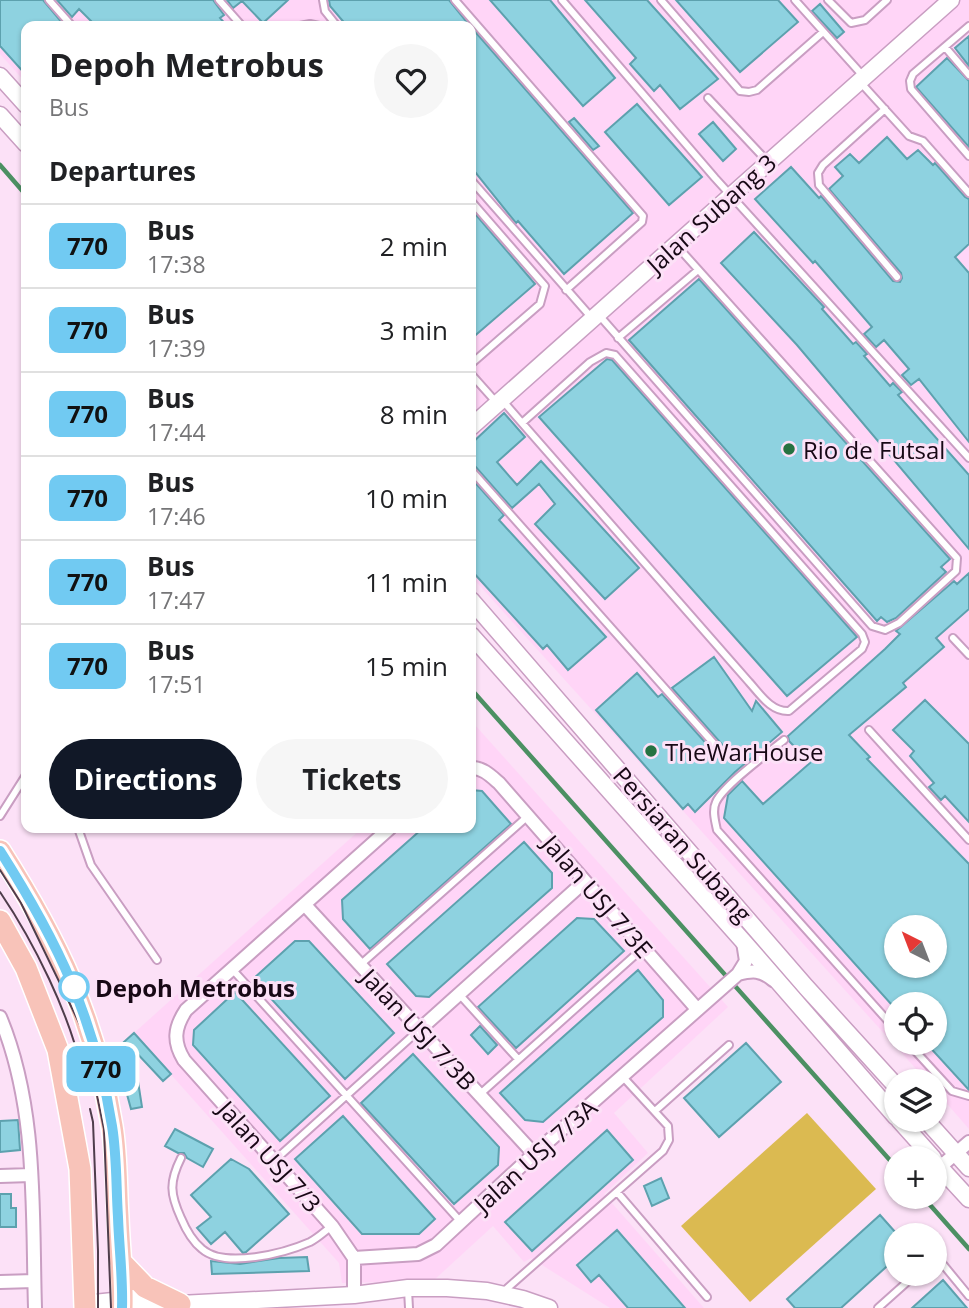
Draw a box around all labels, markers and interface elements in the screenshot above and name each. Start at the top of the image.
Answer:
text: Depoh Metrobus [49,42,324,87]
button: heart [374,44,448,118]
text: Bus [49,91,89,123]
street label: Jalan Subang 3 [638,146,783,281]
text: Departures [49,153,196,189]
text: Bus [147,212,194,248]
text: 2 min [380,228,448,264]
text: 770 [67,229,108,262]
text: 17:38 [147,248,206,280]
text: Bus [147,296,194,332]
text: 3 min [380,312,448,348]
text: 770 [67,313,108,346]
text: 17:39 [147,332,206,364]
text: Bus [147,380,194,416]
text: 8 min [380,396,448,432]
text: 770 [67,397,108,430]
text: 17:44 [147,416,206,448]
place label: Rio de Futsal [803,433,945,466]
marker: Rio de Futsal [781,441,797,457]
text: Bus [147,464,194,500]
text: 10 min [365,480,448,516]
text: 770 [67,481,108,514]
text: 17:46 [147,500,206,532]
text: Bus [147,548,194,584]
text: 11 min [365,564,448,600]
text: 770 [67,565,108,598]
text: 17:47 [147,584,206,616]
text: Bus [147,632,194,668]
text: 15 min [365,648,448,684]
text: 770 [67,649,108,682]
text: 17:51 [147,668,206,700]
place label: TheWarHouse [665,735,823,768]
button: Directions [49,739,242,819]
button: Tickets [256,739,448,819]
marker: TheWarHouse [643,743,659,759]
street label: Persiaran Subang [606,759,760,929]
street label: Jalan USJ 7/3E [534,826,661,965]
north arrow [884,915,947,978]
map controls [884,915,947,1286]
street label: Jalan USJ 7/3B [353,960,484,1097]
place label: Depoh Metrobus [95,971,295,1004]
marker: Depoh Metrobus [59,972,89,1002]
button: locate [884,992,947,1055]
line badge: 770 [61,1046,141,1092]
text: 770 [80,1052,122,1085]
button: layers [884,1069,947,1132]
street label: Jalan USJ 7/3A [465,1090,604,1220]
street label: Jalan USJ 7/3 [210,1092,329,1219]
button: + [884,1146,947,1209]
button: − [884,1223,947,1286]

